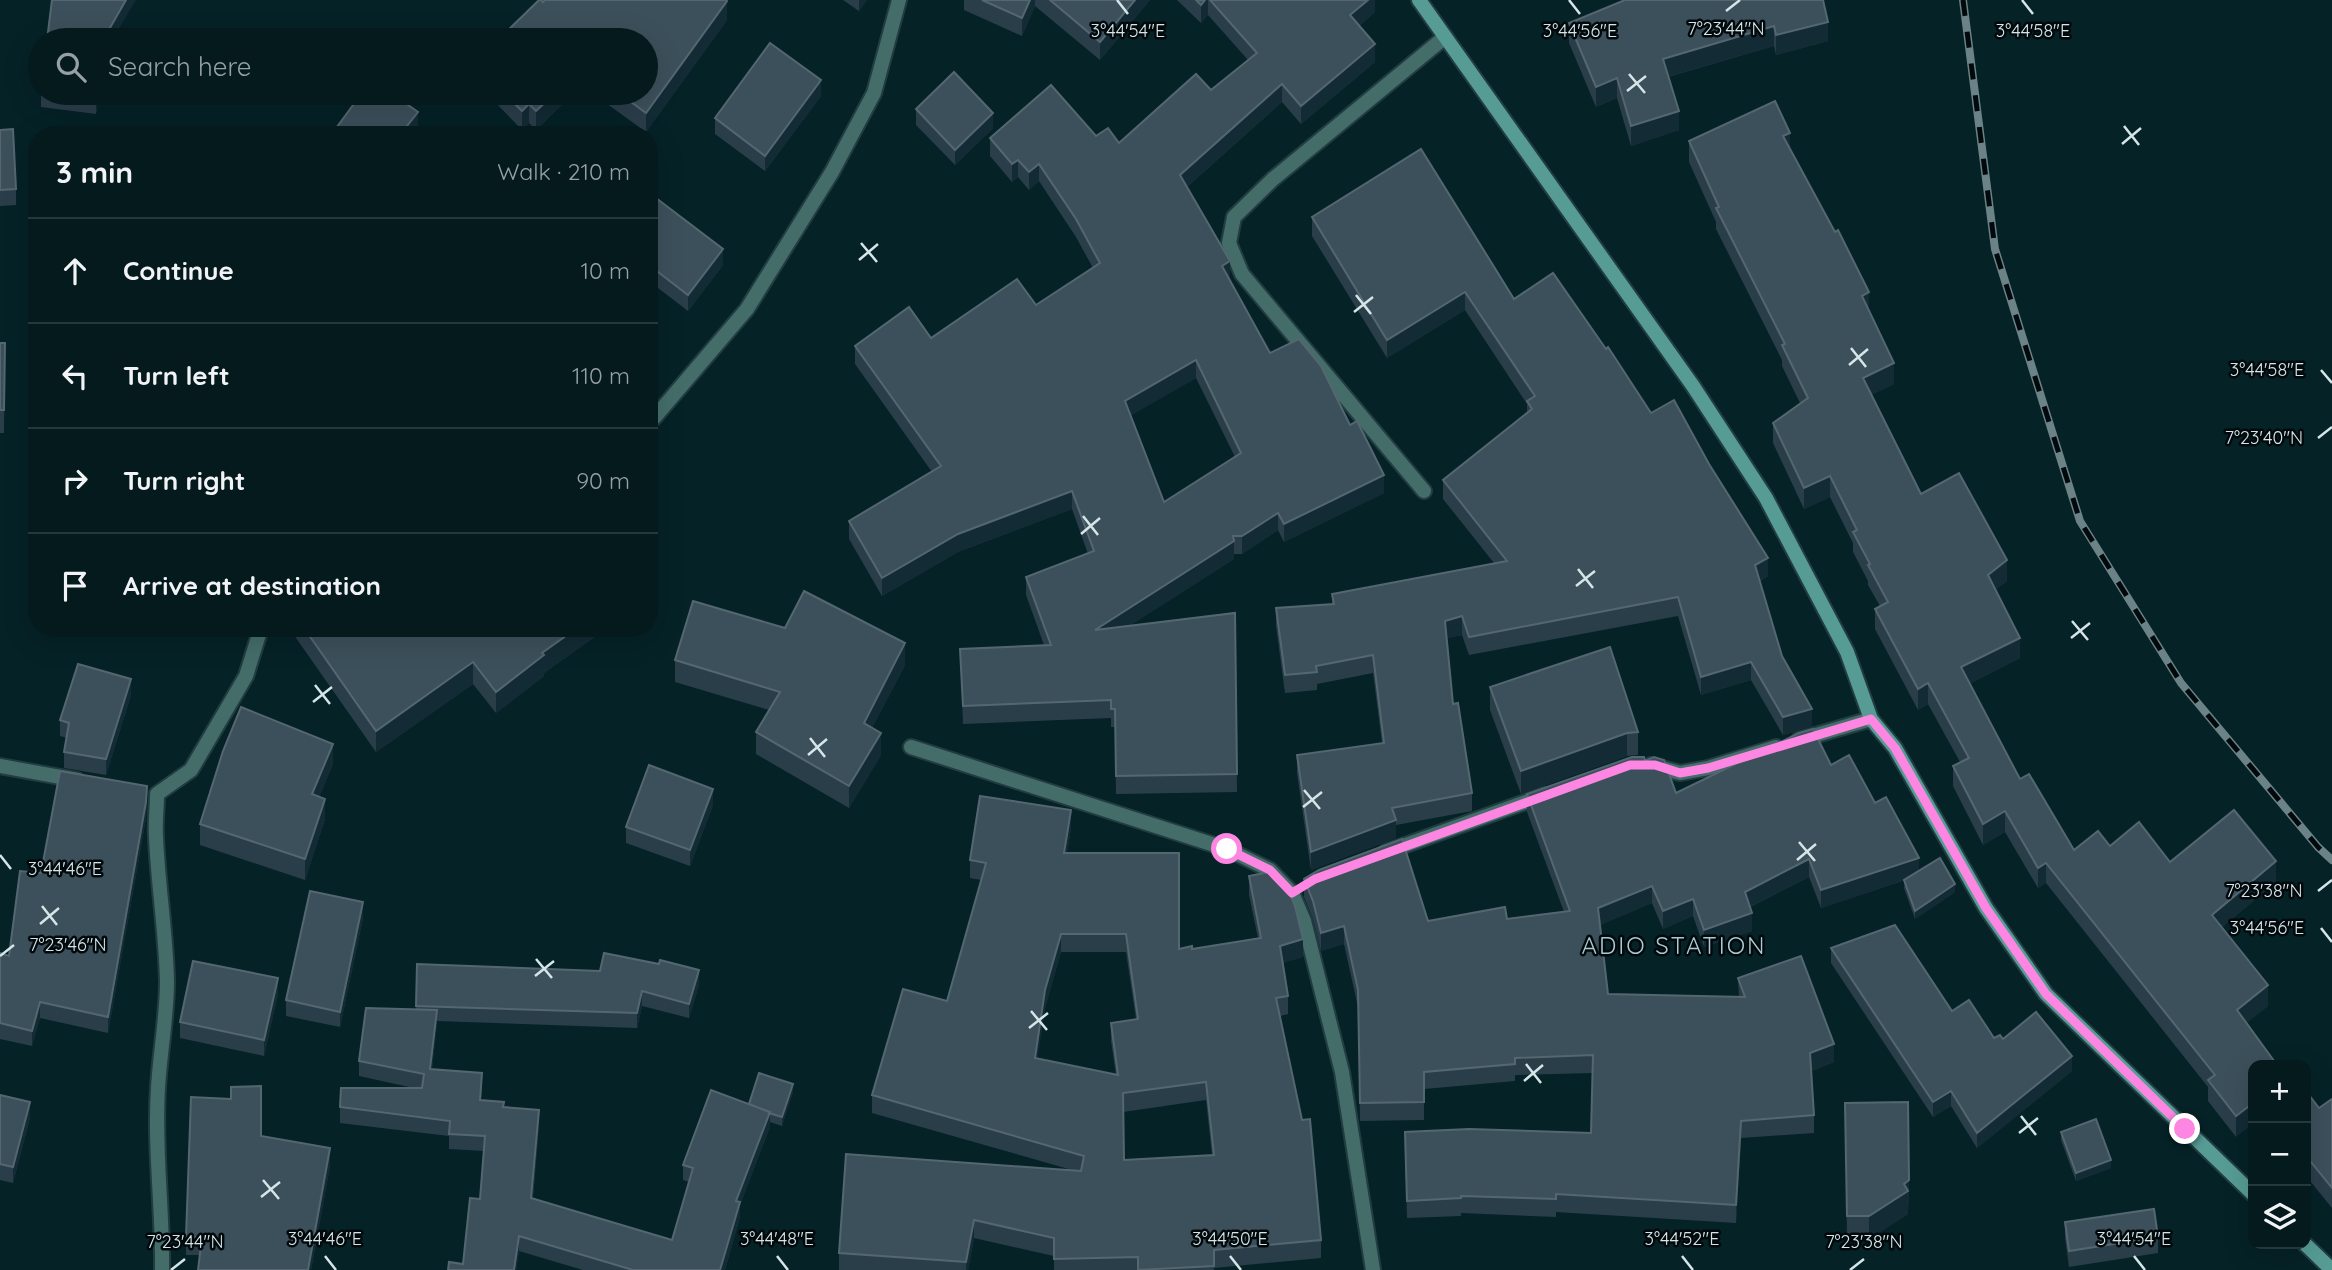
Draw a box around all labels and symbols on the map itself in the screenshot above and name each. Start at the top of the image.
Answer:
text: 7°23'44"N [1687,17,1765,40]
text: 3°44'54"E [1091,19,1165,42]
text: 3°44'56"E [1543,19,1617,42]
text: 3°44'58"E [1996,19,2070,42]
text: 3°44'58"E [2230,358,2304,381]
text: 7°23'40"N [2225,426,2303,449]
route start [1211,833,1242,864]
text: 3°44'46"E [28,857,102,880]
text: 7°23'38"N [2225,879,2303,902]
text: 3°44'56"E [2230,916,2304,939]
district label: ADIO STATION [1581,930,1767,960]
text: 7°23'46"N [29,933,107,956]
route end [2169,1113,2200,1144]
text: 3°44'46"E [288,1227,362,1250]
text: 3°44'48"E [740,1227,814,1250]
text: 3°44'50"E [1192,1227,1268,1250]
text: 3°44'52"E [1645,1227,1719,1250]
text: 3°44'54"E [2097,1227,2171,1250]
text: 7°23'44"N [146,1230,224,1253]
text: 7°23'38"N [1825,1230,1903,1253]

